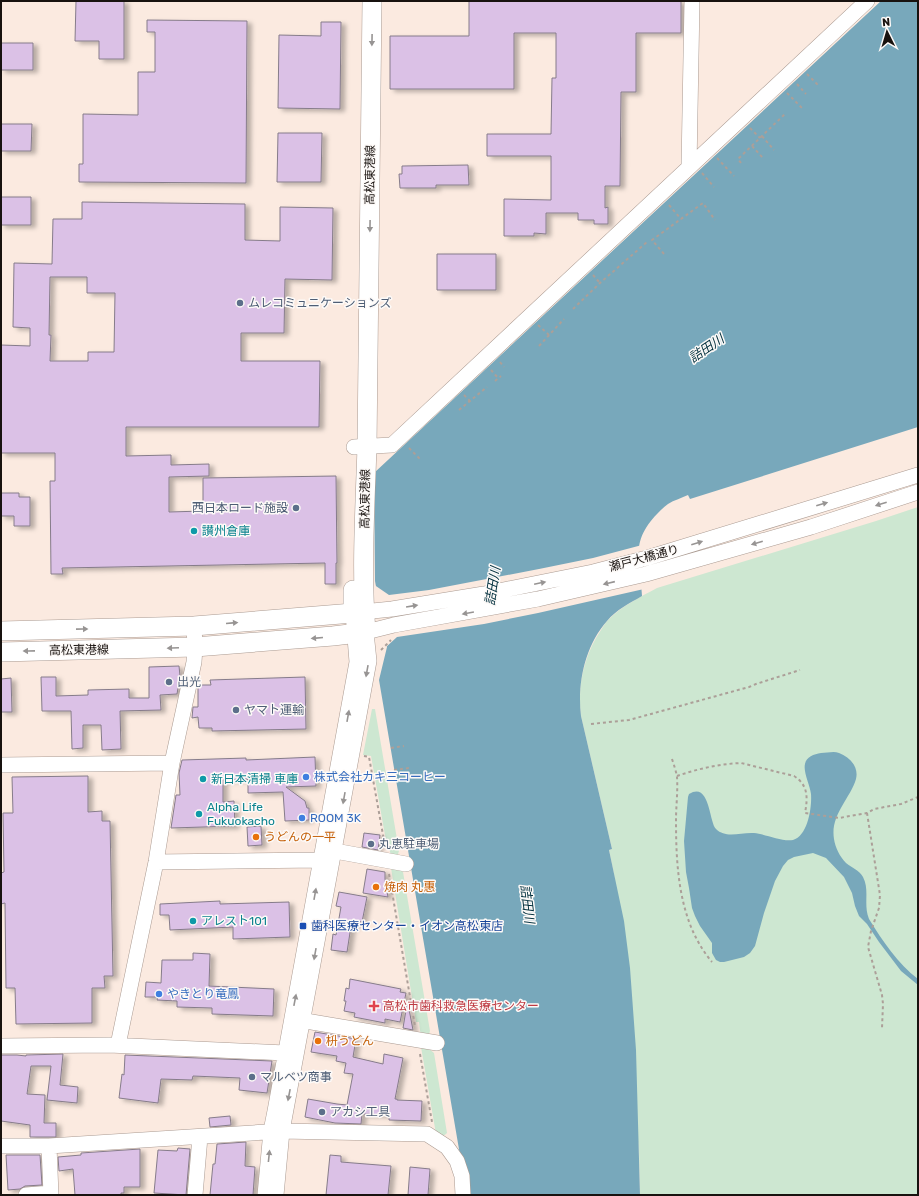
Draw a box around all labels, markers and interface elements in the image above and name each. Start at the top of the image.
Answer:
north arrow [867,12,907,52]
text: N [882,16,891,29]
one-way arrow [369,34,375,47]
street label: 高松東港線 [362,145,378,205]
one-way arrow [367,220,373,233]
place label: ムレコミュニケーションズ [248,296,392,310]
marker: ムレコミュニケーションズ [235,298,245,308]
water label: 詰田川 [686,330,728,366]
street label: 高松東港線 [357,469,373,529]
place label: 西日本ロード施設 [192,501,288,515]
one-way arrow [816,501,828,507]
one-way arrow [875,502,887,508]
marker: 西日本ロード施設 [291,503,301,513]
place label: 讃州倉庫 [202,524,250,538]
marker: 讃州倉庫 [189,526,199,536]
one-way arrow [692,539,704,545]
one-way arrow [750,540,762,546]
street label: 瀬戸大橋通り [607,542,681,574]
water label: 詰田川 [482,564,503,607]
one-way arrow [534,580,546,586]
one-way arrow [602,581,615,587]
one-way arrow [406,603,418,609]
one-way arrow [461,610,474,616]
one-way arrow [226,619,238,626]
one-way arrow [76,626,89,632]
one-way arrow [311,634,323,641]
street label: 高松東港線 [49,642,109,658]
one-way arrow [166,645,179,651]
one-way arrow [23,648,35,655]
one-way arrow [364,664,370,677]
place label: 出光 [177,675,201,689]
marker: 出光 [164,677,174,687]
place label: ヤマト運輸 [244,703,304,717]
marker: ヤマト運輸 [231,705,241,715]
one-way arrow [345,710,351,722]
place label: 株式会社カキ三コーヒー [314,770,446,784]
place label: 新日本清掃 車庫 [211,772,298,786]
marker: 株式会社カキ三コーヒー [301,772,311,782]
marker: 新日本清掃 車庫 [198,774,208,784]
one-way arrow [340,792,346,805]
place label: Alpha Life Fukuokacho [207,800,275,828]
marker: Alpha Life Fukuokacho [194,809,204,819]
place label: ROOM 3K [310,811,362,825]
marker: ROOM 3K [297,813,307,823]
place label: うどんの一平 [264,830,336,844]
marker: うどんの一平 [251,832,261,842]
place label: 丸恵駐車場 [379,837,439,851]
marker: 丸恵駐車場 [366,839,376,849]
place label: 焼肉 丸惠 [384,880,435,894]
marker: 焼肉 丸惠 [371,882,381,892]
water label: 詰田川 [518,884,538,926]
one-way arrow [312,888,318,900]
place label: アレスト101 [201,914,267,928]
marker: アレスト101 [188,916,198,926]
place label: 歯科医療センター・イオン高松東店 [311,919,503,933]
marker: 歯科医療センター・イオン高松東店 [298,921,308,931]
one-way arrow [312,948,318,960]
place label: やきとり竜鳳 [167,987,239,1001]
marker: やきとり竜鳳 [154,989,164,999]
one-way arrow [292,994,298,1007]
place label: 高松市歯科救急医療センター [383,999,539,1013]
marker: 高松市歯科救急医療センター [368,1000,380,1012]
place label: 枡うどん [326,1034,374,1048]
marker: 枡うどん [313,1036,323,1046]
place label: マルベツ商事 [260,1070,332,1084]
marker: マルベツ商事 [247,1072,257,1082]
one-way arrow [285,1089,291,1102]
place label: アカシ工具 [330,1105,390,1119]
marker: アカシ工具 [317,1107,327,1117]
one-way arrow [265,1150,272,1162]

